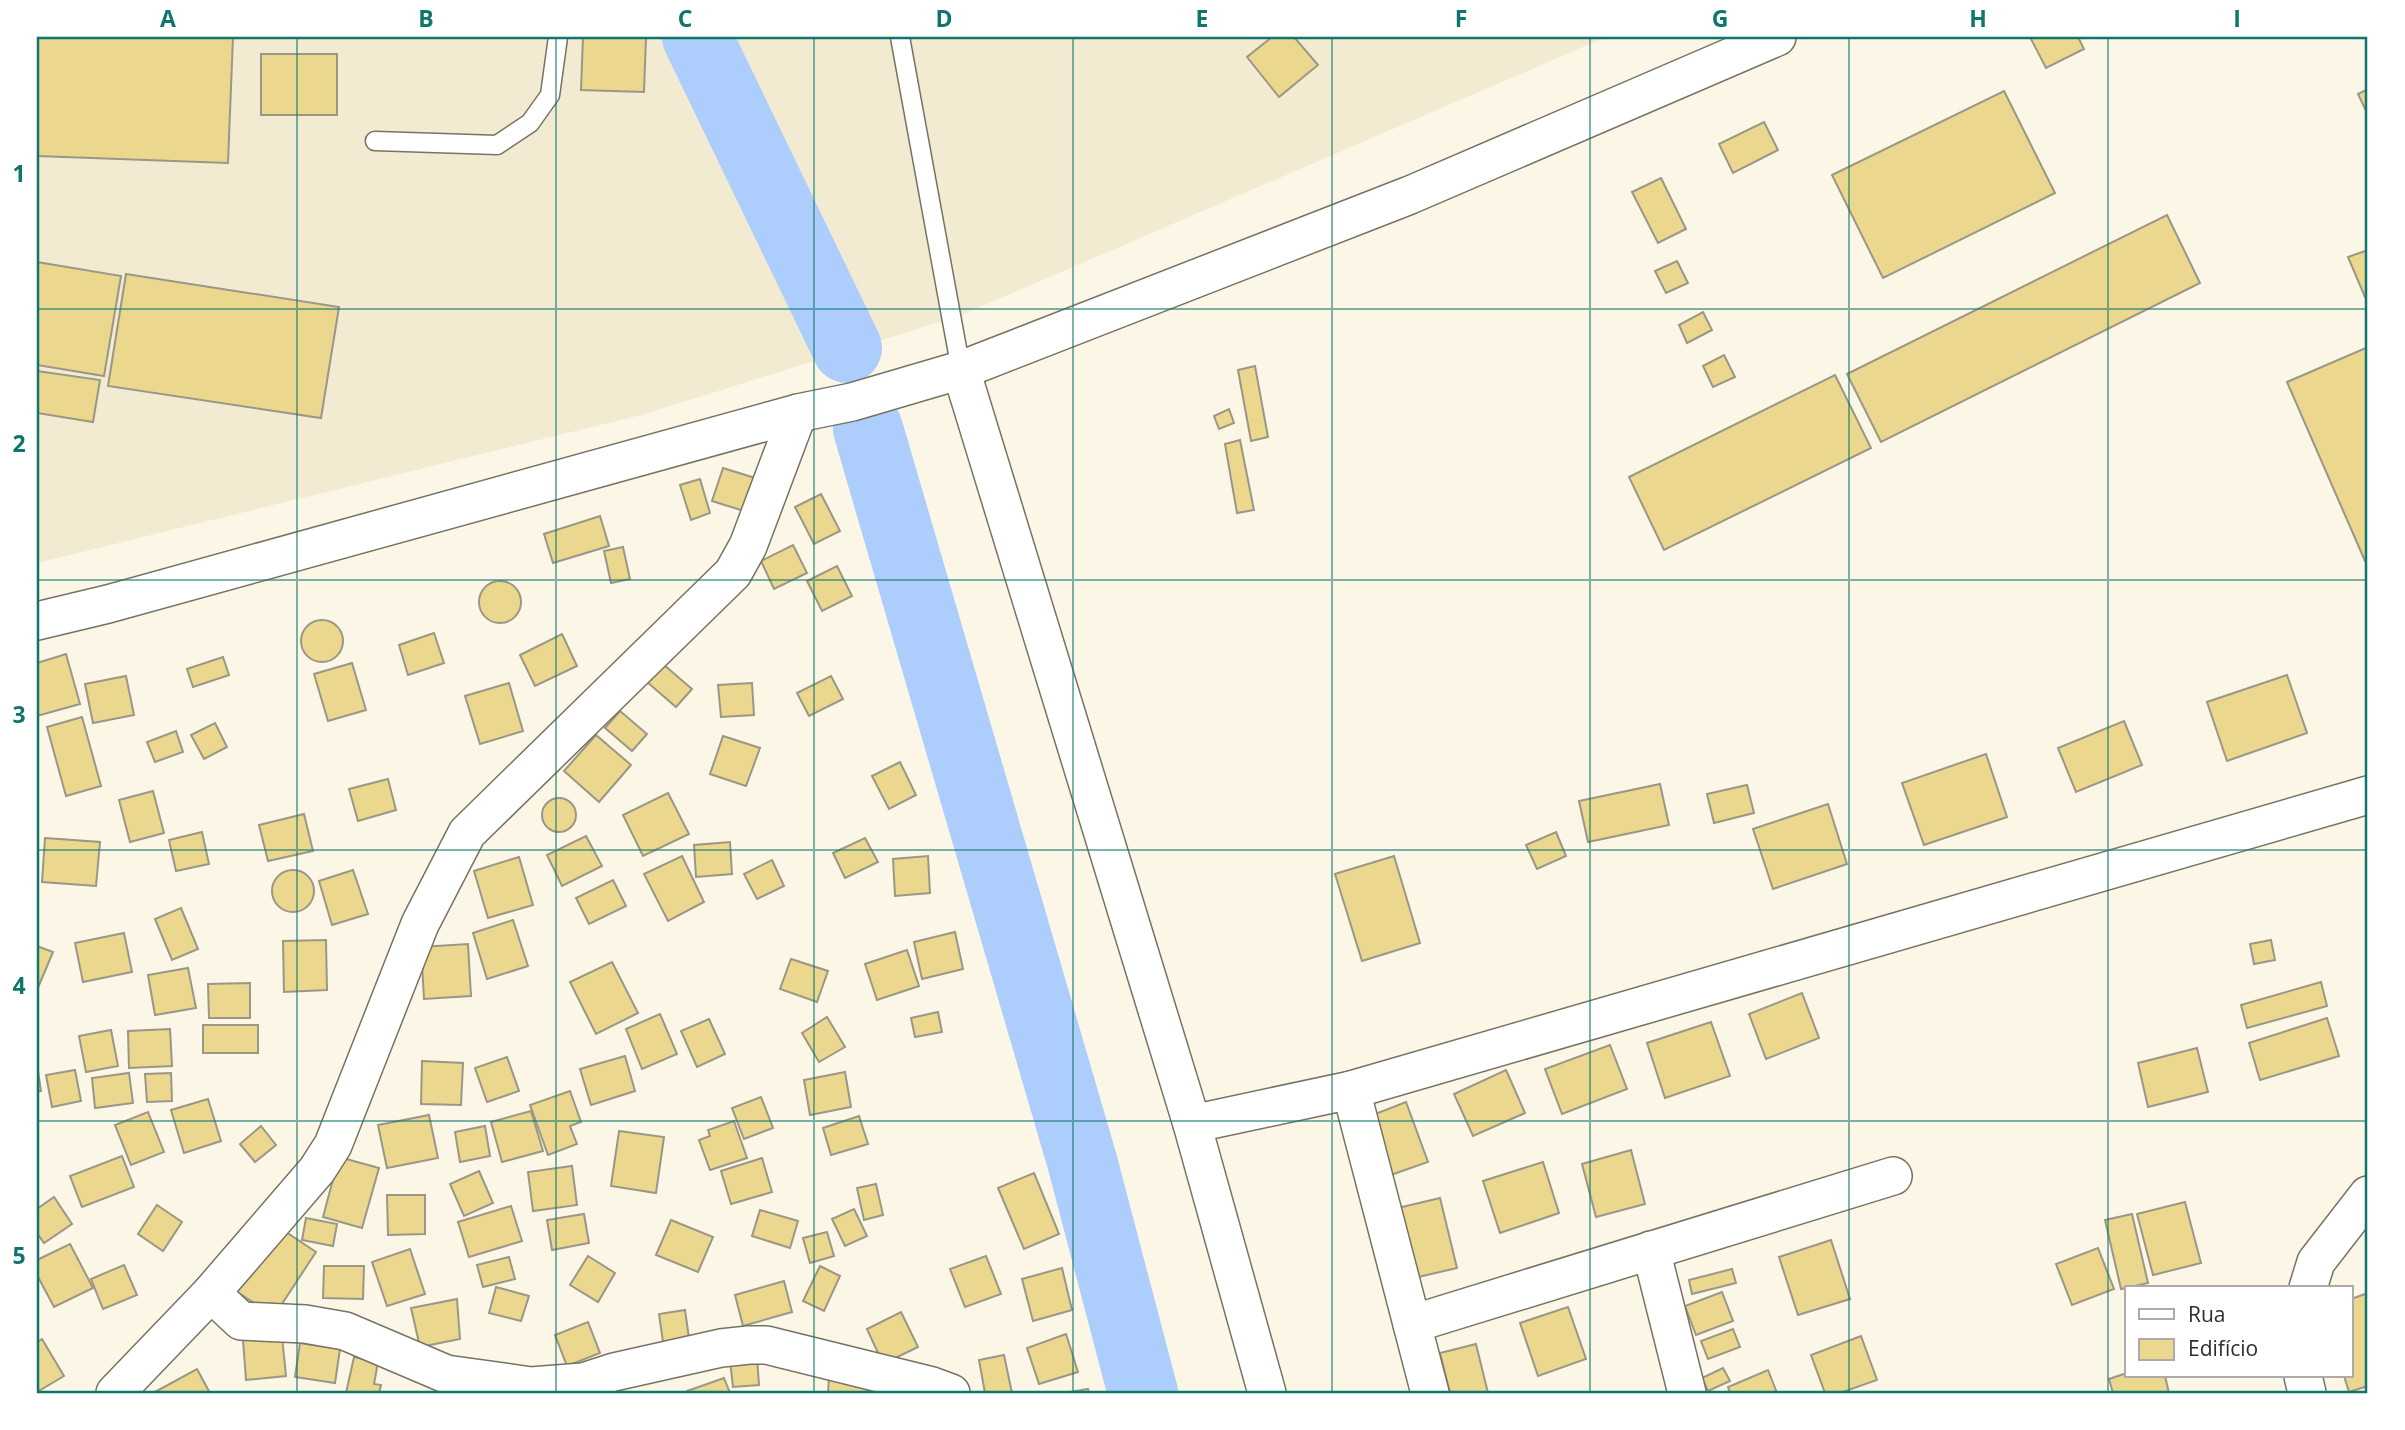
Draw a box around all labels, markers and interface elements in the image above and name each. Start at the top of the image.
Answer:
text: A [160,2,176,34]
text: B [418,2,434,34]
text: C [678,2,692,34]
text: D [935,2,953,34]
text: E [1196,2,1208,34]
text: F [1455,2,1467,34]
text: G [1712,2,1728,34]
text: H [1969,2,1987,34]
text: I [2233,2,2241,34]
text: 1 [12,157,26,189]
text: 2 [12,427,26,459]
text: 3 [12,698,26,730]
text: 4 [12,969,26,1001]
text: 5 [12,1239,26,1271]
legend [2125,1286,2352,1378]
text: Rua [2188,1300,2226,1328]
text: Edifício [2188,1334,2258,1362]

